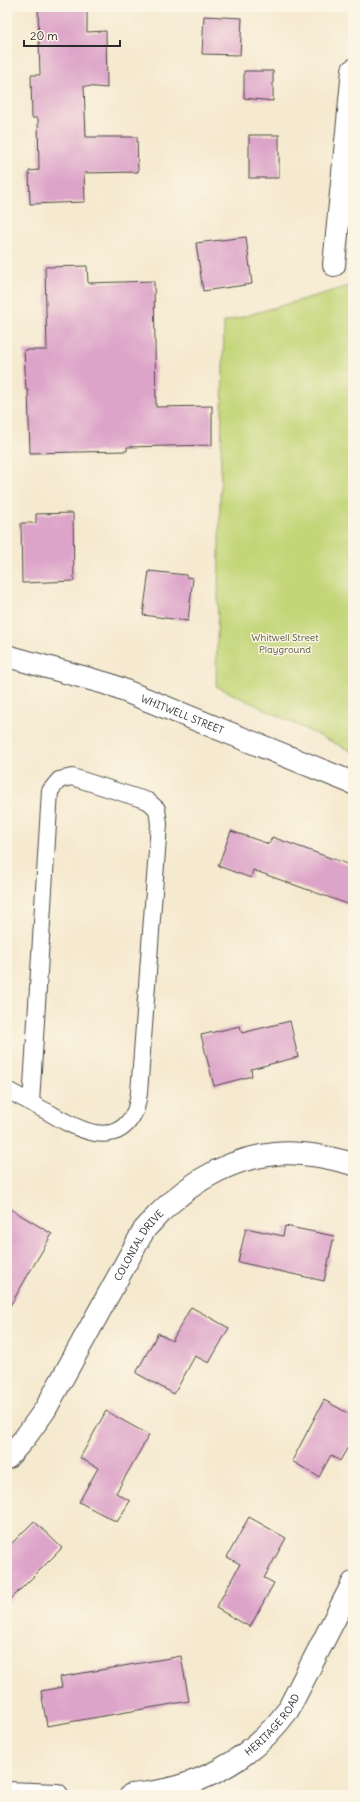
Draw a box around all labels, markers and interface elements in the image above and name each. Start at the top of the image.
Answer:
scale bar [24,22,120,48]
text: 20 m [30,28,58,43]
park label: Whitwell Street Playground [251,631,319,656]
street label: WHITWELL STREET [139,692,226,737]
street label: COLONIAL DRIVE [111,1207,166,1283]
street label: HERITAGE ROAD [242,1692,302,1759]

